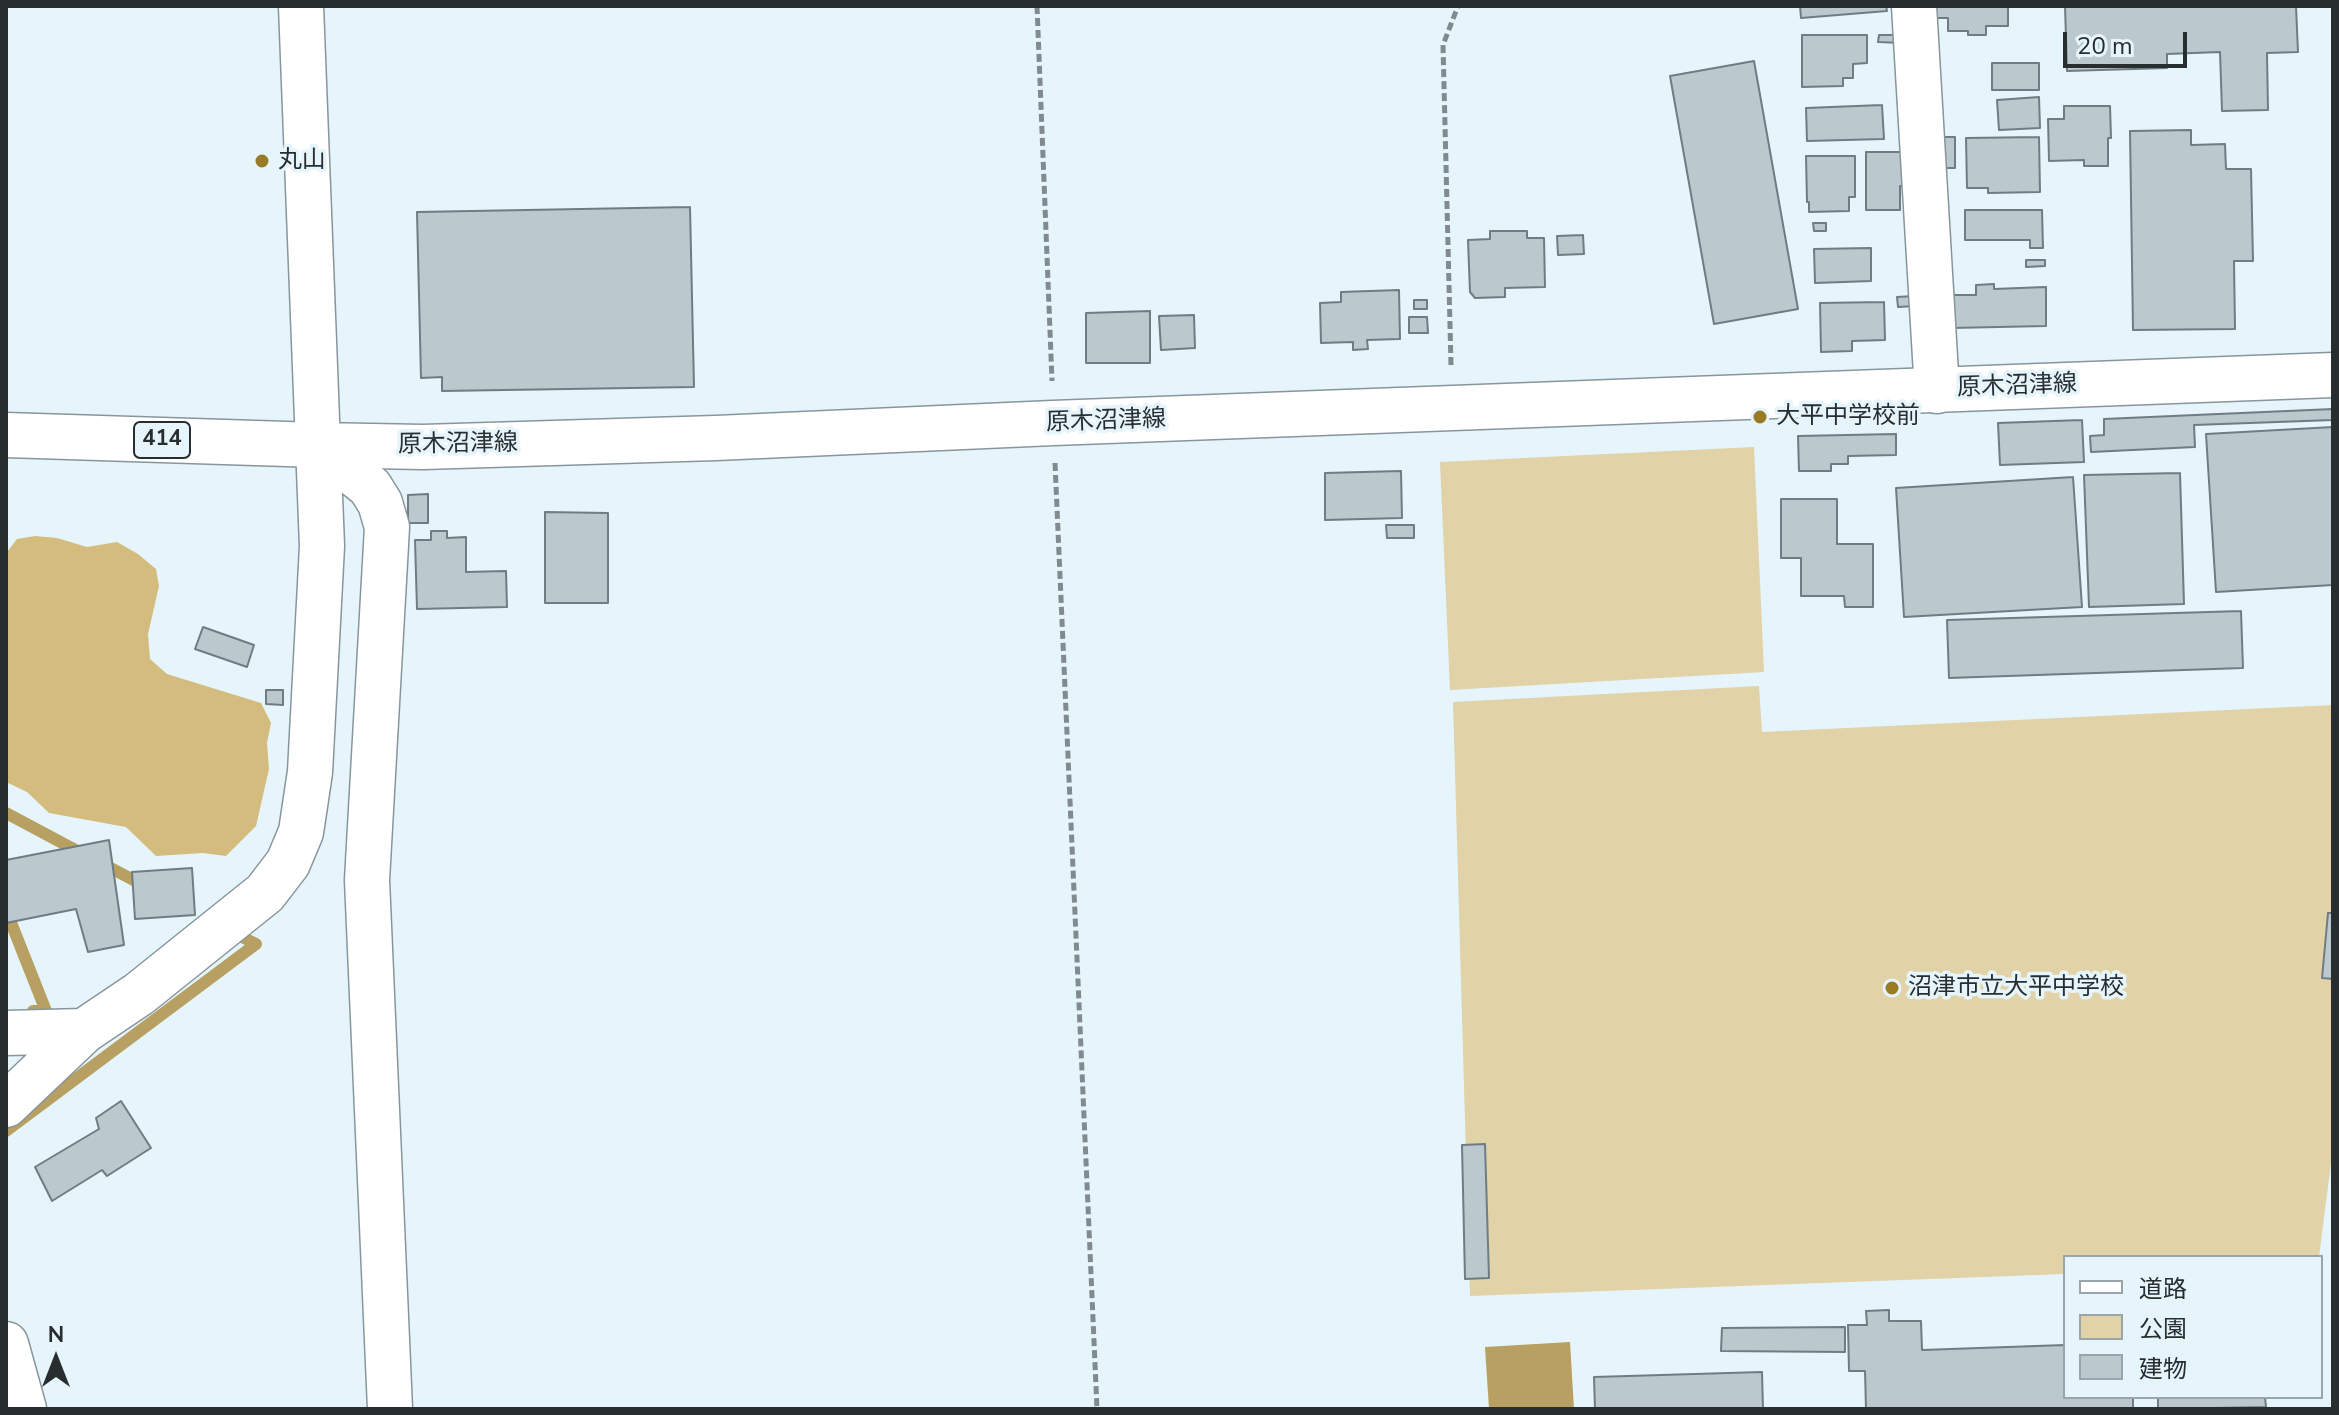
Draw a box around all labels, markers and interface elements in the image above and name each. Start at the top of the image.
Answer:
scale bar [2067,16,2191,66]
text: 20 m [2077,30,2133,62]
place label: 丸山 [278,147,326,175]
marker: 丸山 [253,152,271,170]
street label: 原木沼津線 [1957,371,2077,403]
place label: 大平中学校前 [1776,403,1920,431]
street label: 原木沼津線 [1046,406,1166,438]
marker: 大平中学校前 [1751,408,1769,426]
road number: 414 [134,422,190,458]
street label: 原木沼津線 [398,430,518,460]
place label: 沼津市立大平中学校 [1908,974,2124,1002]
marker: 沼津市立大平中学校 [1883,979,1901,997]
legend [2063,1255,2323,1399]
text: 道路 [2139,1273,2187,1305]
text: 公園 [2139,1313,2187,1345]
north arrow [16,1319,96,1399]
text: N [48,1320,64,1350]
text: 建物 [2139,1353,2187,1385]

